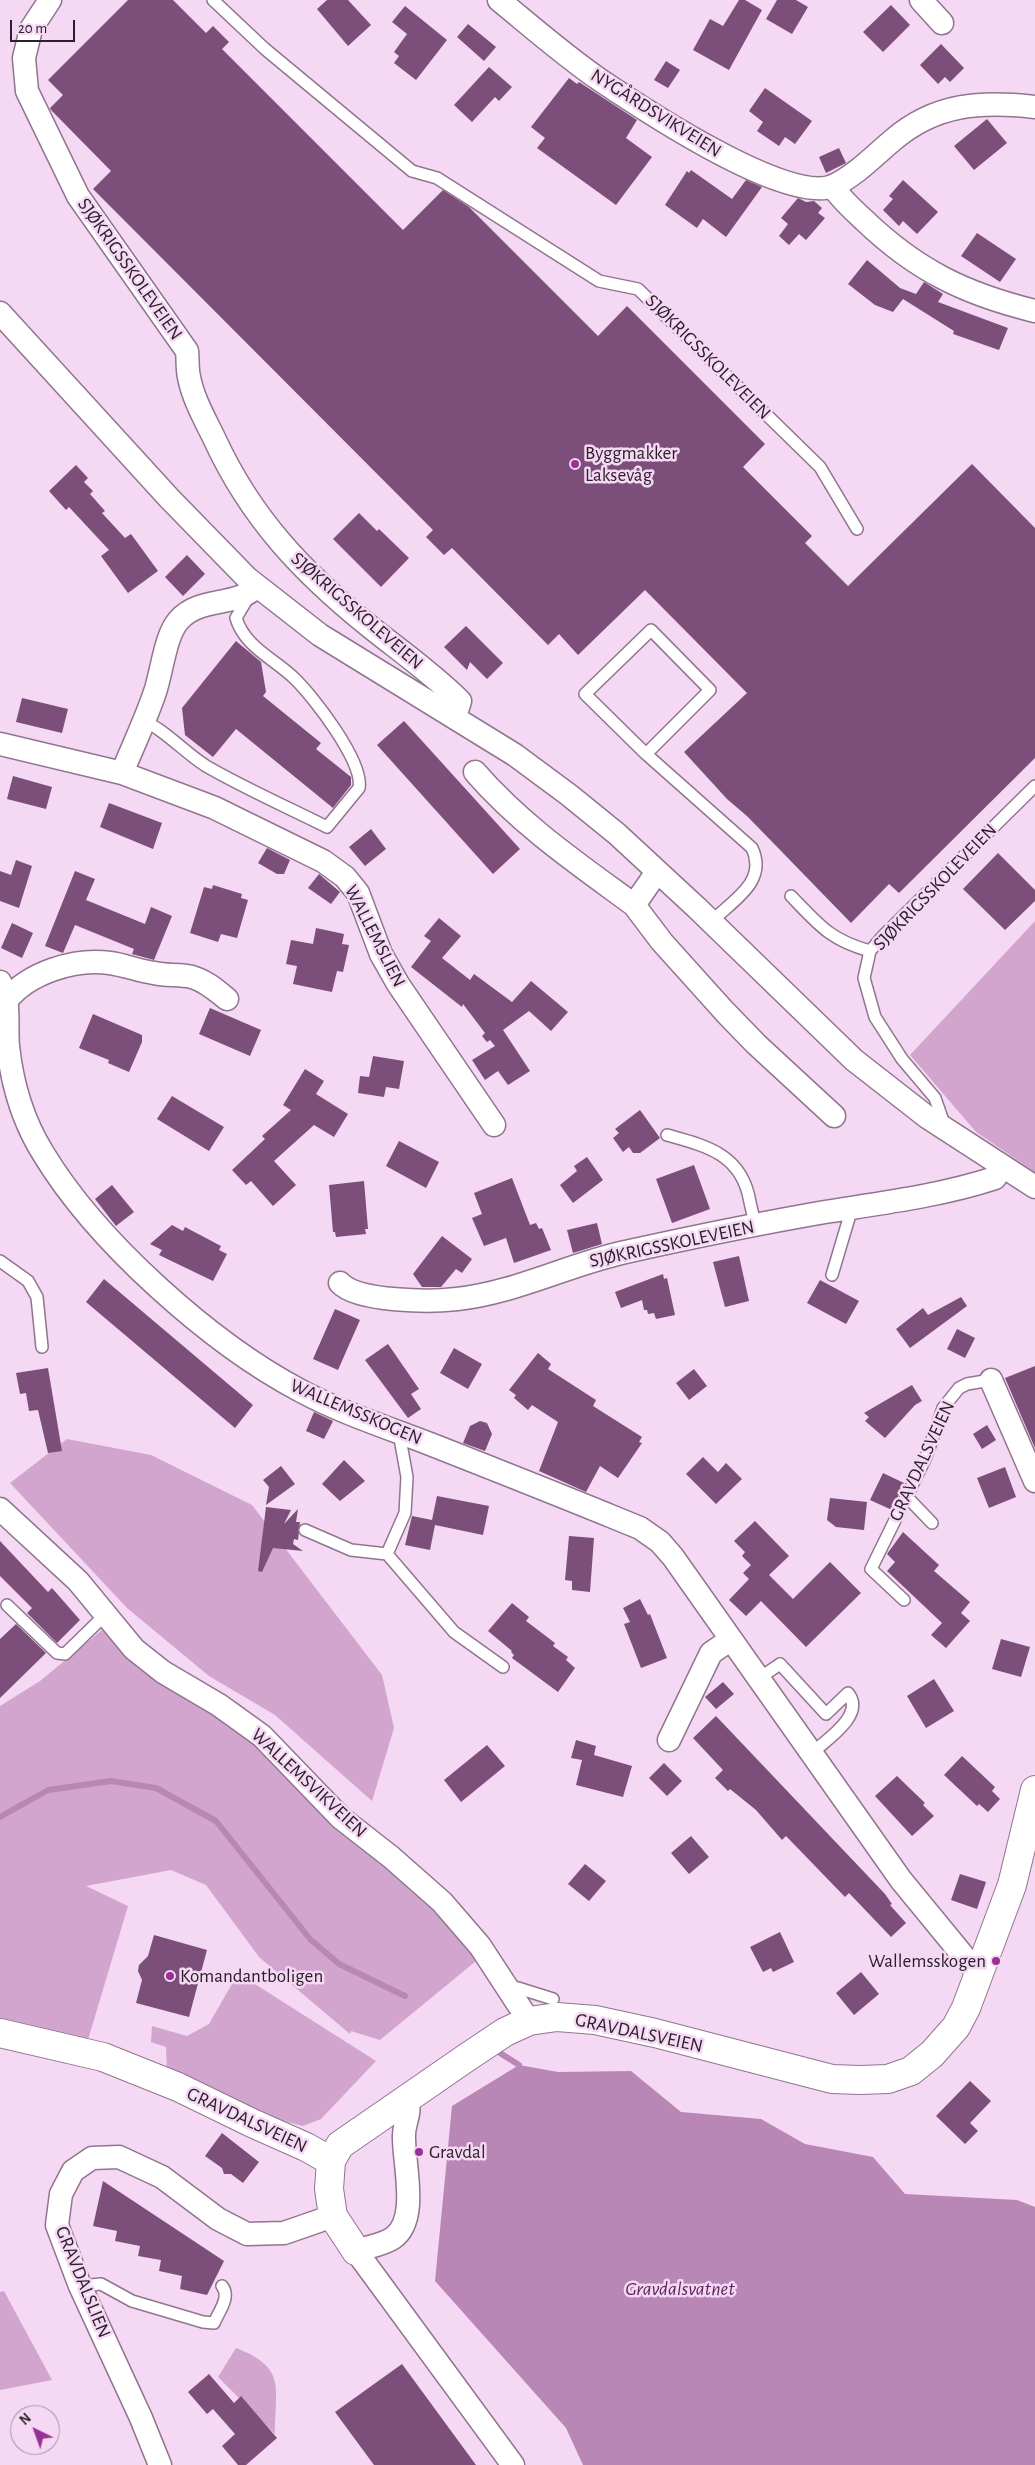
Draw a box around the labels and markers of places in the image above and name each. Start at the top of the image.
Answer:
place label: Byggmakker Laksevåg [585,442,677,486]
marker: Byggmakker Laksevåg [569,458,581,470]
place label: Wallemsskogen [868,1950,986,1972]
marker: Wallemsskogen [990,1955,1002,1967]
place label: Komandantboligen [180,1965,323,1987]
marker: Komandantboligen [164,1970,176,1982]
place label: Gravdal [429,2141,486,2163]
marker: Gravdal [413,2146,425,2158]

